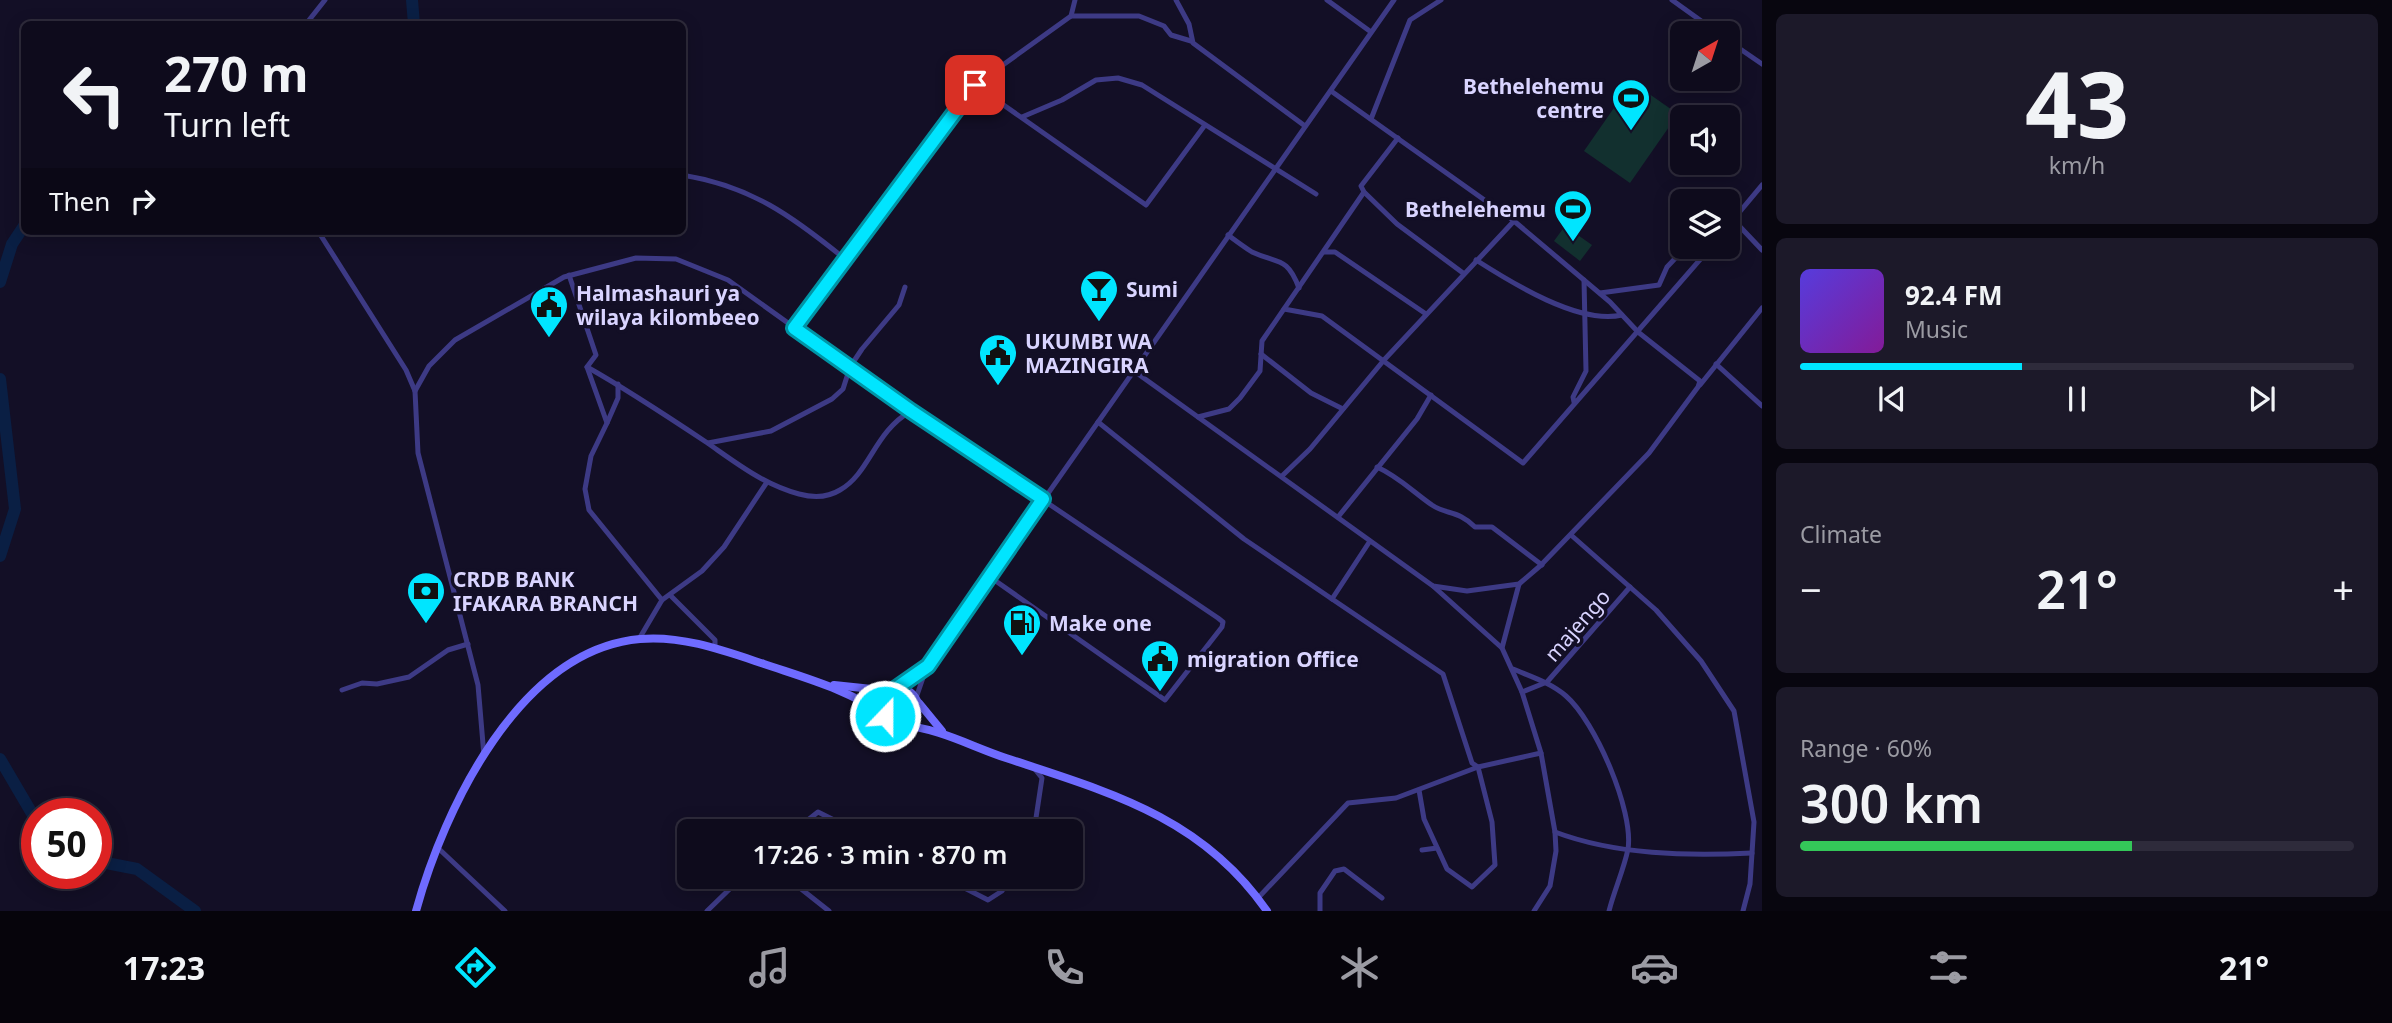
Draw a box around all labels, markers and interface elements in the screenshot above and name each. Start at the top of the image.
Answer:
north arrow [1670,21,1740,91]
map controls [1670,21,1740,259]
text: 270 m [164,40,309,106]
text: 43 [2025,41,2129,165]
icon: left [49,49,140,140]
pin [945,55,1005,115]
icon: arrive [956,66,994,104]
place label: Bethelehemu centre [1463,72,1604,124]
sports icon: Bethelehemu centre [1610,77,1652,132]
text: Turn left [164,103,290,146]
button: sound [1670,105,1740,175]
text: km/h [2049,149,2105,181]
icon: right [124,182,162,220]
text: Then [49,183,110,219]
sports icon: Bethelehemu [1552,188,1594,243]
button: layers [1670,189,1740,259]
place label: Bethelehemu [1405,195,1546,223]
bar icon: Sumi [1078,268,1120,323]
place label: Sumi [1126,275,1178,303]
text: 92.4 FM [1905,277,2002,313]
place label: Halmashauri ya wilaya kilombeeo [576,279,760,331]
public building icon: Halmashauri ya wilaya kilombeeo [528,284,570,339]
text: Music [1905,313,1968,345]
place label: UKUMBI WA MAZINGIRA [1025,327,1153,379]
public building icon: UKUMBI WA MAZINGIRA [977,332,1019,387]
icon: previous [1873,380,1911,418]
icon: pause [2058,380,2096,418]
icon: next [2243,380,2281,418]
text: Climate [1800,518,1882,550]
text: 21° [2036,553,2118,624]
text: − [1800,563,1822,615]
text: + [2332,563,2354,615]
place label: CRDB BANK IFAKARA BRANCH [453,565,638,617]
bank icon: CRDB BANK IFAKARA BRANCH [405,570,447,625]
street label: majengo [1538,583,1616,667]
fuel station icon: Make one [1001,602,1043,657]
place label: Make one [1049,609,1152,637]
public building icon: migration Office [1139,638,1181,693]
place label: migration Office [1187,645,1359,673]
position arrow [848,679,922,753]
text: Range · 60% [1800,732,1932,764]
text: 300 km [1800,767,1983,838]
speed limit sign: 50 [21,798,112,889]
text: 17:26 · 3 min · 870 m [753,836,1007,872]
icon: directions [451,943,500,992]
icon: music [745,943,794,992]
icon: phone [1040,943,1089,992]
icon: climate [1335,943,1384,992]
icon: car [1630,943,1679,992]
icon: filters [1924,943,1973,992]
text: 17:23 [123,946,205,989]
text: 21° [2219,946,2269,989]

